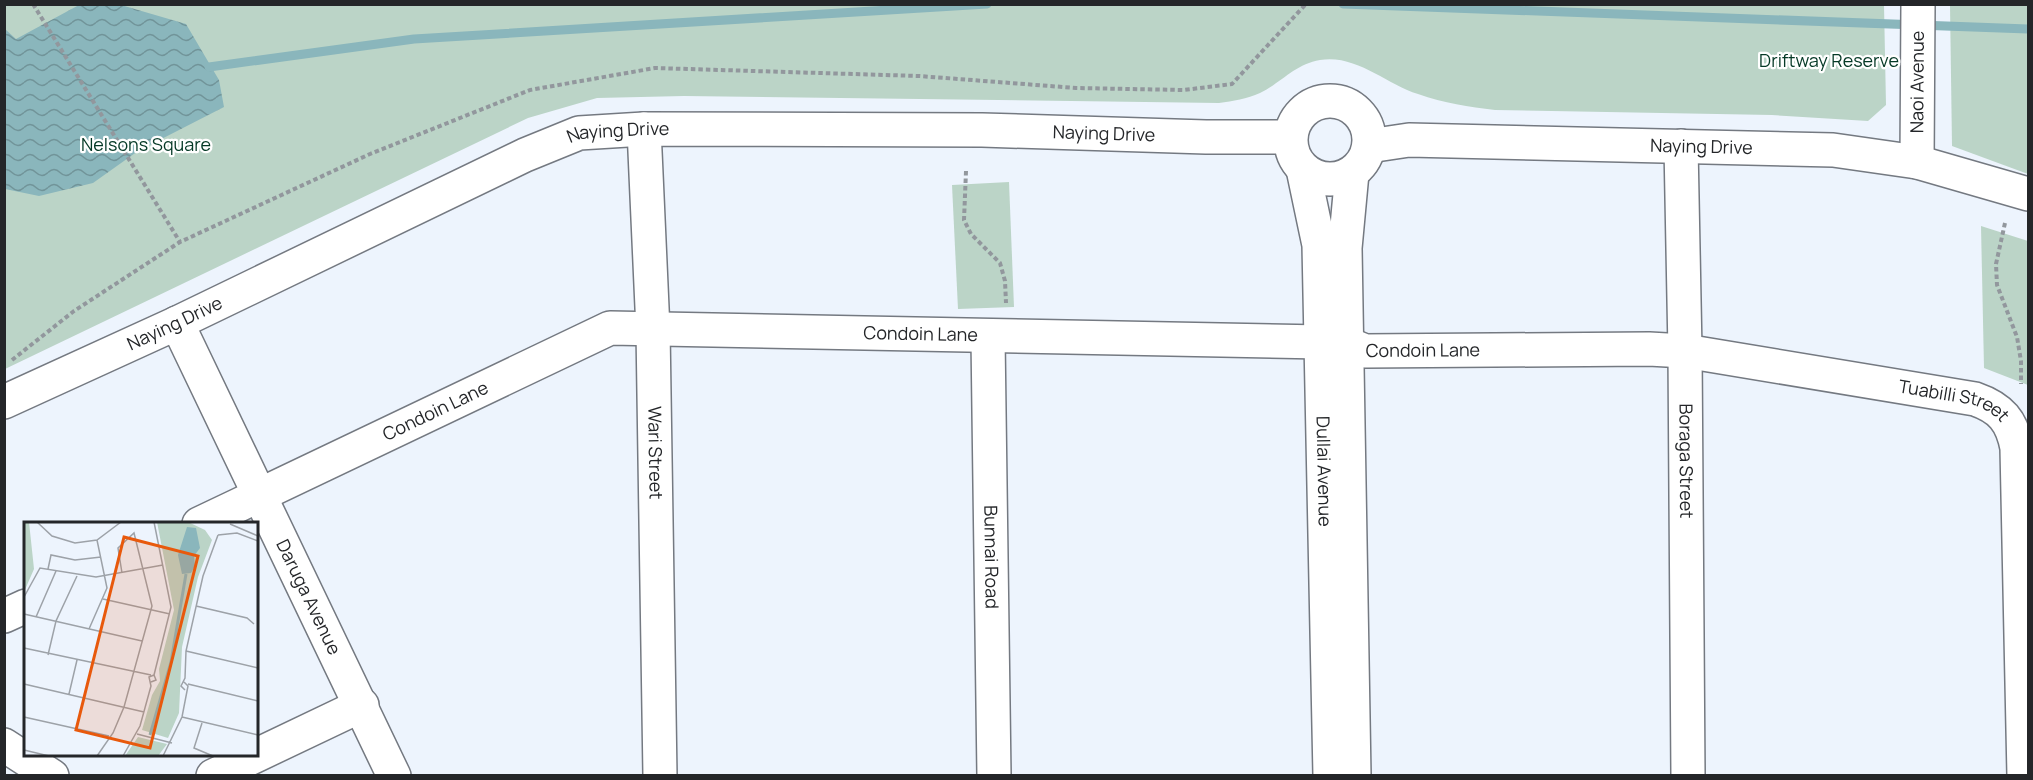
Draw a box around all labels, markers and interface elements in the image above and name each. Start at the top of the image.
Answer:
street label: Naoi Avenue [1904,31,1929,133]
park label: Driftway Reserve [1759,48,1899,72]
street label: Naying Drive [563,116,669,148]
street label: Naying Drive [1052,119,1156,146]
park label: Nelsons Square [81,132,211,156]
street label: Naying Drive [1650,133,1753,159]
street label: Naying Drive [123,290,226,355]
street label: Condoin Lane [863,320,978,346]
street label: Condoin Lane [1366,337,1480,362]
street label: Tuabilli Street [1897,374,2016,426]
street label: Condoin Lane [378,375,492,446]
street label: Boraga Street [1674,403,1699,519]
street label: Wari Street [643,406,669,500]
street label: Dullai Avenue [1312,416,1338,527]
street label: Bunnai Road [979,505,1005,609]
inset map [24,522,258,756]
street label: Daruga Avenue [271,535,347,658]

